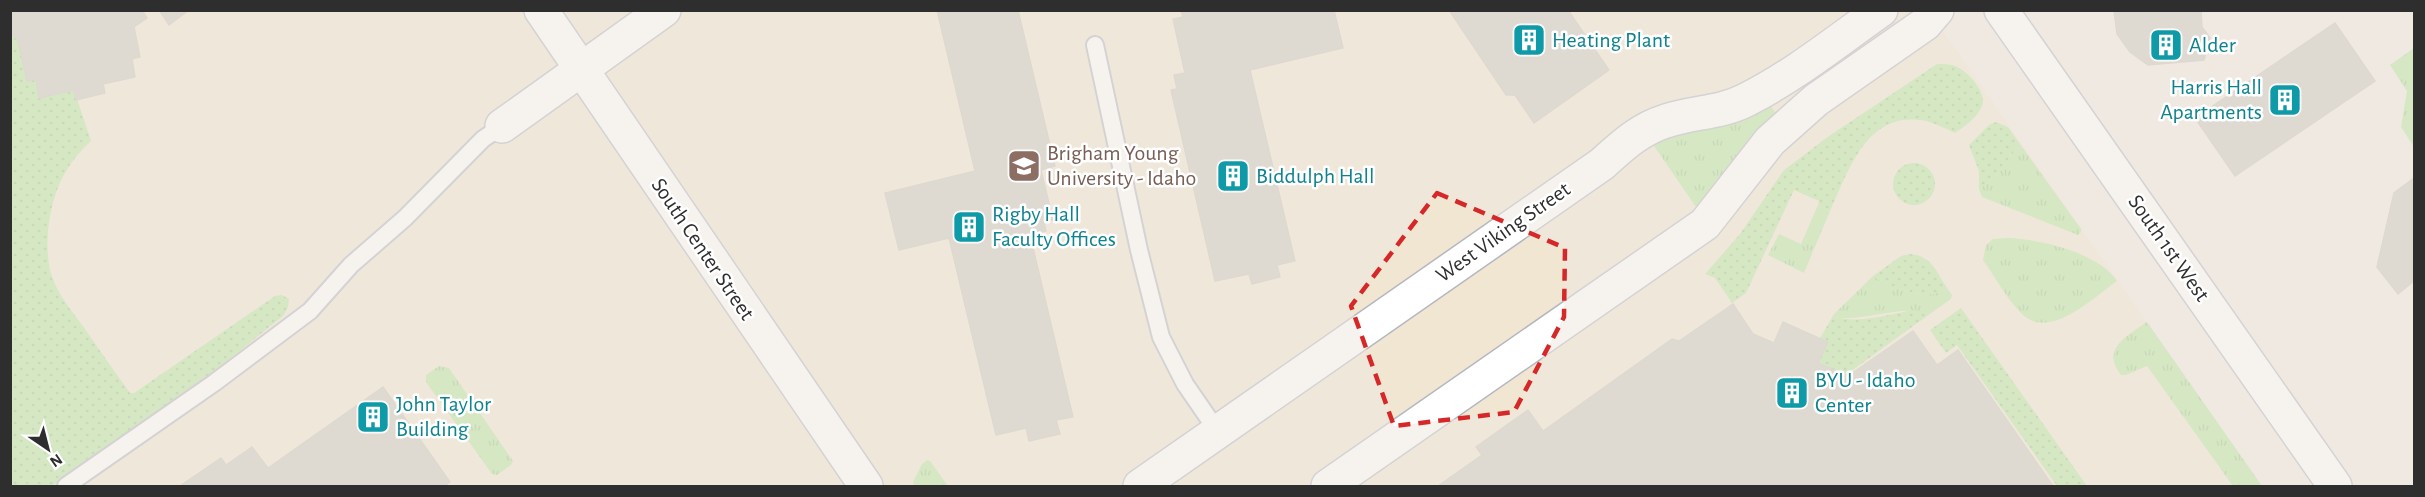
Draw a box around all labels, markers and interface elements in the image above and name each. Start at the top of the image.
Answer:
building icon: Heating Plant [1511,22,1547,58]
building icon: Alder [2148,27,2184,63]
place label: Heating Plant [1552,29,1670,51]
place label: Alder [2189,34,2236,56]
place label: Harris Hall Apartments [2160,76,2262,123]
building icon: Harris Hall Apartments [2267,82,2303,118]
place label: Brigham Young University - Idaho [1047,142,1196,189]
school or university icon: Brigham Young University - Idaho [1006,148,1042,184]
building icon: Biddulph Hall [1215,158,1251,194]
place label: Biddulph Hall [1256,165,1375,187]
street label: South Center Street [647,174,759,324]
street label: West Viking Street [1432,178,1574,286]
street label: South 1st West [2124,191,2214,305]
place label: Rigby Hall Faculty Offices [992,203,1116,250]
building icon: Rigby Hall Faculty Offices [951,209,987,245]
place label: BYU - Idaho Center [1815,369,1916,416]
building icon: BYU - Idaho Center [1774,375,1810,411]
place label: John Taylor Building [396,393,491,440]
building icon: John Taylor Building [355,399,391,435]
north arrow [18,419,78,479]
text: N [47,451,65,470]

